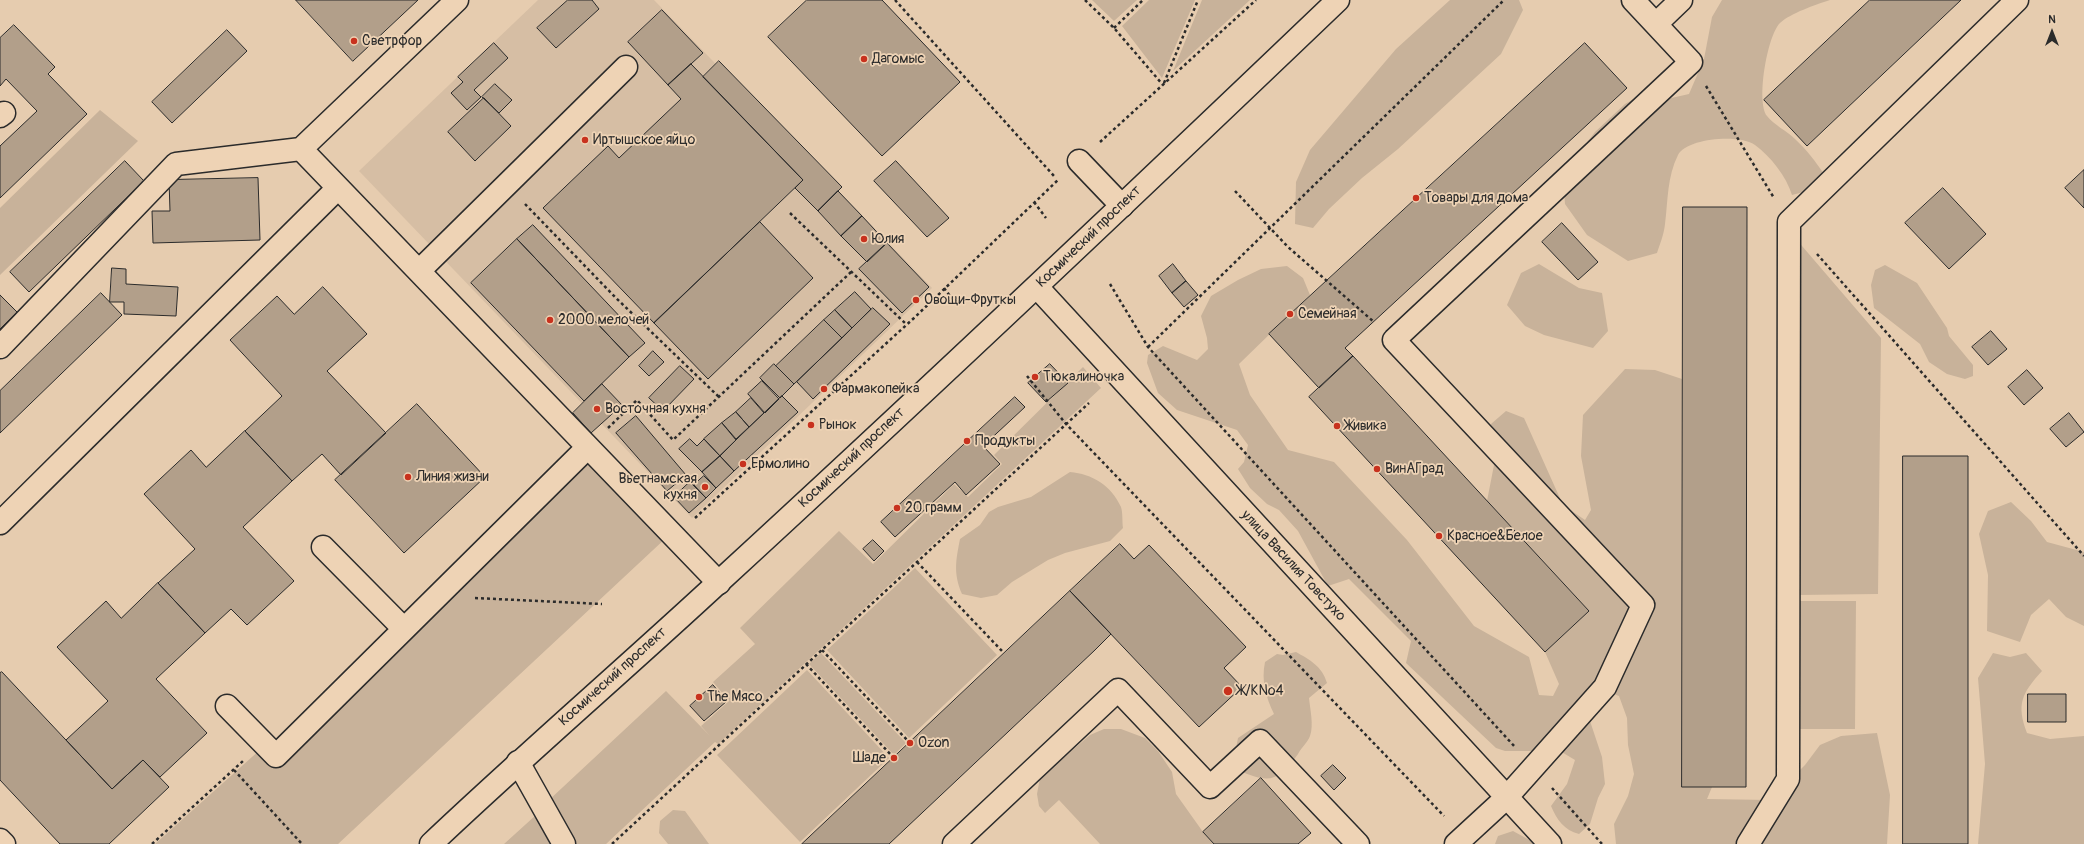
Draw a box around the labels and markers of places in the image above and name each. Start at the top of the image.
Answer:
place label: Светрфор [362,33,422,49]
marker: Светрфор [349,36,359,46]
place label: Дагомыс [872,51,925,67]
marker: Дагомыс [859,54,869,64]
place label: Иртышское яйцо [593,132,695,148]
marker: Иртышское яйцо [580,135,590,145]
place label: Товары для дома [1424,190,1528,206]
marker: Товары для дома [1411,193,1421,203]
place label: Юлия [872,231,904,247]
marker: Юлия [859,234,869,244]
place label: Овощи-Фруткы [924,292,1016,308]
marker: Овощи-Фруткы [911,295,921,305]
place label: Семейная [1298,306,1356,322]
marker: Семейная [1285,309,1295,319]
place label: 2000 мелочей [558,312,649,328]
marker: 2000 мелочей [545,315,555,325]
place label: Тюкалиночка [1043,369,1124,385]
marker: Тюкалиночка [1030,372,1040,382]
place label: Фармакопейка [832,381,919,397]
marker: Фармакопейка [819,384,829,394]
place label: Восточная кухня [605,401,706,417]
marker: Восточная кухня [592,404,602,414]
place label: Рынок [819,417,857,433]
place label: Живика [1345,418,1386,434]
marker: Рынок [806,420,816,430]
marker: Живика [1332,421,1342,431]
place label: Продукты [975,433,1035,449]
marker: Продукты [962,436,972,446]
place label: Ермолино [751,456,810,472]
marker: Ермолино [738,459,748,469]
place label: ВинАГрад [1385,461,1443,477]
marker: ВинАГрад [1372,464,1382,474]
place label: Линия жизни [416,469,489,485]
place label: Вьетнамская кухня [619,471,697,504]
marker: Линия жизни [403,472,413,482]
marker: Вьетнамская кухня [700,482,710,492]
place label: 20 грамм [905,500,962,516]
marker: 20 грамм [892,503,902,513]
place label: Красное&Белое [1447,528,1543,544]
marker: Красное&Белое [1434,531,1444,541]
place label: Ж/К№4 [1237,683,1284,699]
marker: Ж/К№4 [1222,685,1234,697]
place label: The Мясо [707,689,763,705]
marker: The Мясо [694,692,704,702]
place label: Ozon [918,735,949,751]
marker: Ozon [905,738,915,748]
place label: Шаде [853,750,886,766]
marker: Шаде [889,753,899,763]

